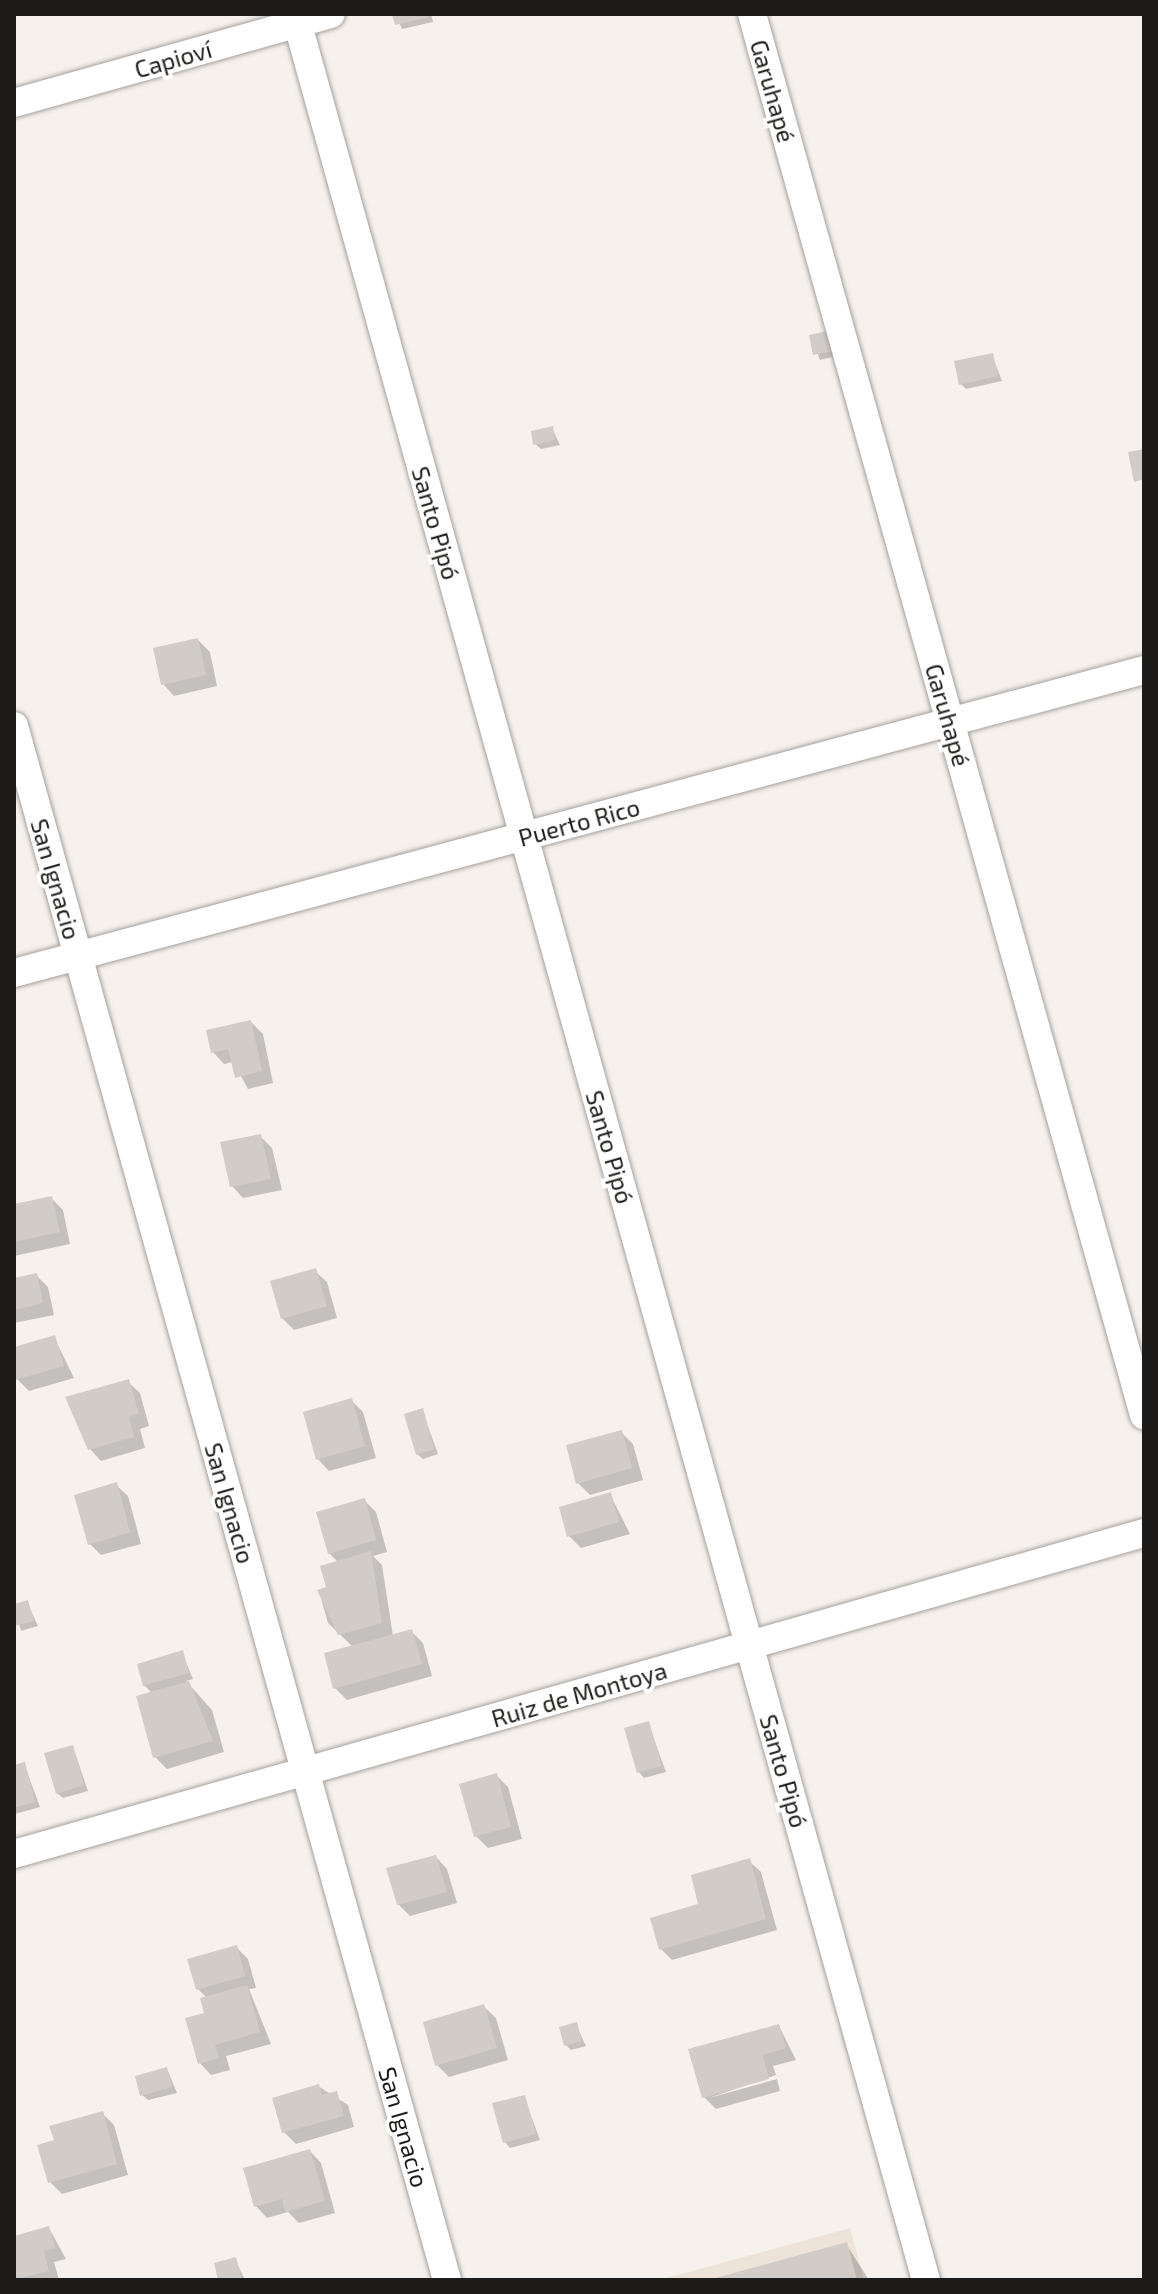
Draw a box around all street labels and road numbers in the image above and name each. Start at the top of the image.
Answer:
street label: Capioví [131,34,215,84]
street label: Garuhapé [745,36,801,146]
street label: Santo Pipó [406,463,466,583]
street label: Garuhapé [920,660,976,770]
street label: Puerto Rico [515,792,643,852]
street label: San Ignacio [25,815,87,943]
street label: Santo Pipó [580,1087,640,1207]
street label: San Ignacio [199,1439,261,1567]
street label: Ruiz de Montoya [488,1655,670,1733]
street label: Santo Pipó [754,1711,814,1831]
street label: San Ignacio [373,2063,435,2191]

